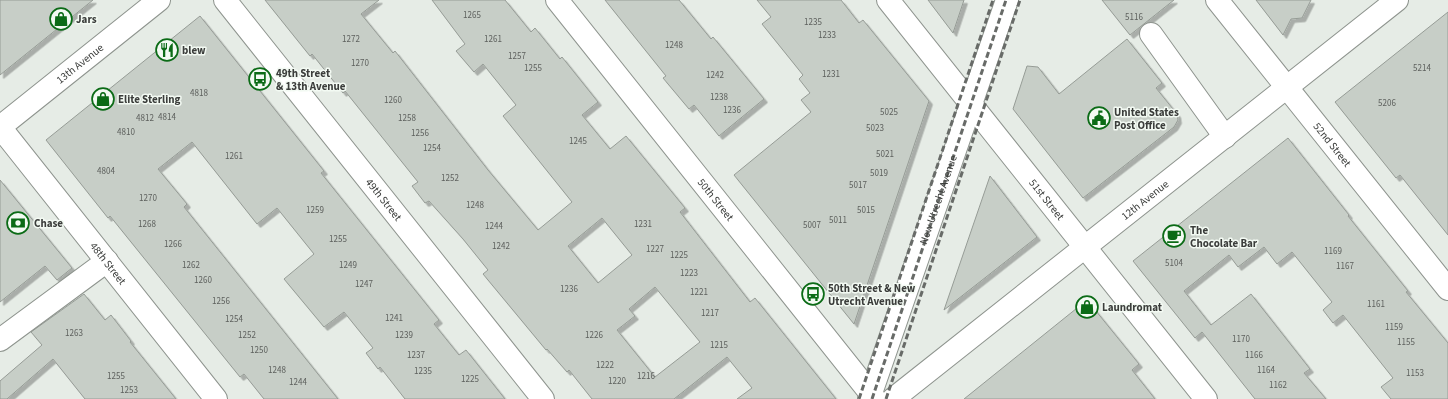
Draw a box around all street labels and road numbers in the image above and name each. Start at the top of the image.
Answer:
street label: 13th Avenue [53,39,107,87]
street label: 52nd Street [1310,119,1355,170]
street label: New Utrecht Avenue [916,152,961,246]
street label: 49th Street [362,175,406,224]
street label: 50th Street [694,175,738,224]
street label: 51st Street [1026,176,1068,223]
street label: 12th Avenue [1118,176,1172,223]
street label: 48th Street [87,239,130,288]

